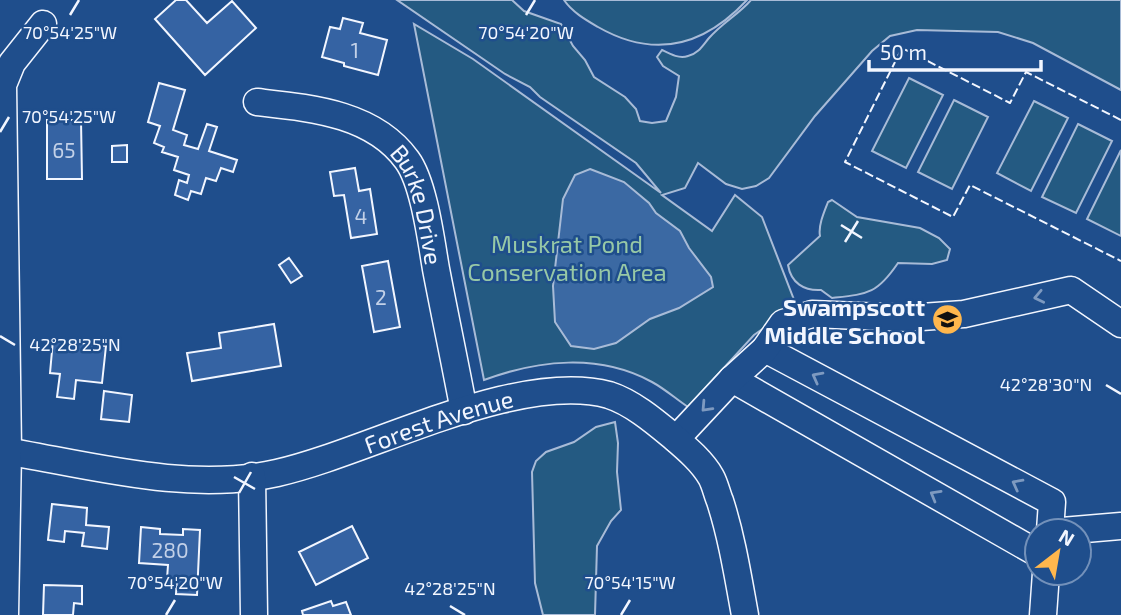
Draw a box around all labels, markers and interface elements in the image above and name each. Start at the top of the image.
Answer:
text: 70°54'25"W [23,21,117,43]
text: 70°54'20"W [478,21,574,43]
scale bar [869,28,1040,72]
house number: 1 [351,37,359,62]
text: 50 m [880,39,927,64]
text: 70°54'25"W [22,105,116,127]
house number: 65 [52,137,76,162]
street label: Burke Drive [385,138,450,267]
house number: 4 [355,203,367,228]
park label: Muskrat Pond Conservation Area [467,229,667,286]
house number: 2 [375,284,387,309]
one-way arrow [1034,289,1046,303]
place label: Swampscott Middle School [764,292,925,349]
school or university icon: Swampscott Middle School [931,303,965,337]
text: 42°28'25"N [29,333,121,355]
one-way arrow [811,371,824,385]
text: 42°28'30"N [1000,373,1092,395]
street label: Forest Avenue [360,383,516,459]
one-way arrow [702,399,714,412]
one-way arrow [1012,478,1025,492]
one-way arrow [930,490,942,503]
north arrow [1023,517,1093,587]
text: N [1055,524,1079,550]
house number: 280 [151,537,189,562]
text: 70°54'20"W [127,571,223,593]
text: 70°54'15"W [584,571,676,593]
text: 42°28'25"N [404,577,496,599]

